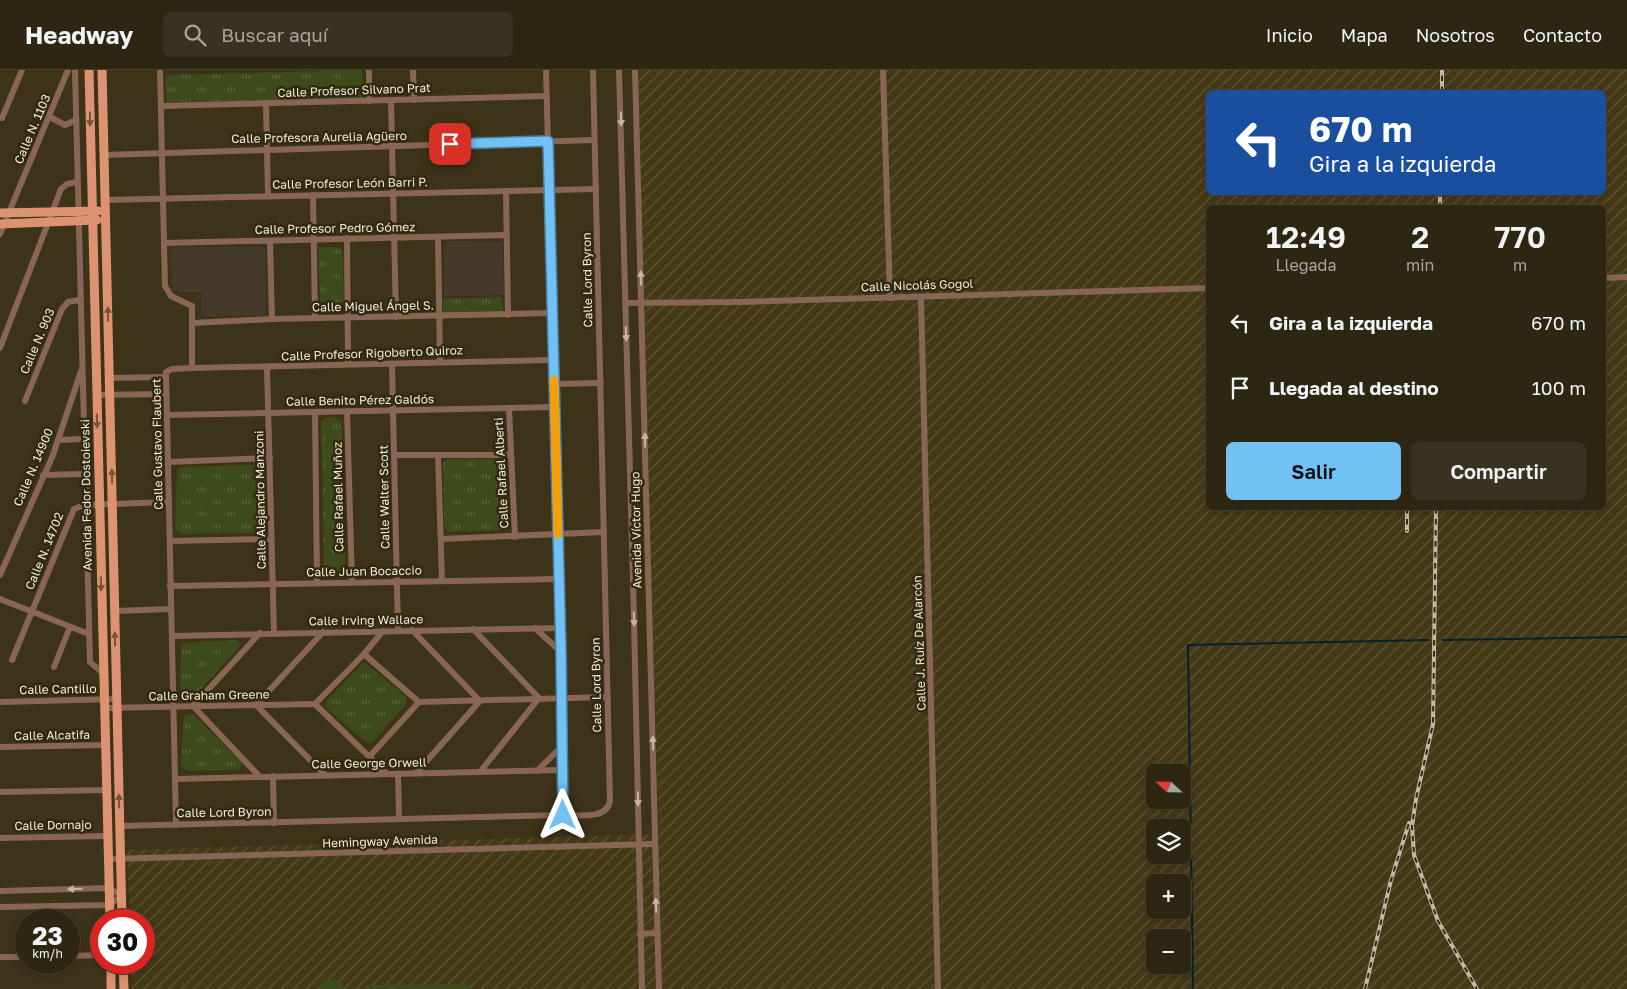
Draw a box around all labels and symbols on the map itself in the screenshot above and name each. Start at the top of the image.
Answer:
street label: Calle Profesor Silvano Prat [277,80,431,100]
street label: Calle N. 1103 [11,92,53,166]
one-way arrow [86,111,94,127]
one-way arrow [617,111,625,127]
pin [429,123,471,165]
street label: Calle Profesora Aurelia Agüero [231,128,407,146]
street label: Calle Profesor León Barri P. [272,174,428,192]
street label: Calle Profesor Pedro Gómez [255,219,415,237]
street label: Calle Lord Byron [579,232,595,328]
one-way arrow [637,270,645,286]
street label: Calle Nicolás Gogol [860,276,974,294]
street label: Calle Miguel Ángel S. [312,297,434,315]
street label: Calle N. 903 [16,306,58,376]
one-way arrow [104,306,112,322]
one-way arrow [623,326,631,342]
street label: Calle Profesor Rigoberto Quiroz [281,342,463,364]
street label: Calle Gustavo Flaubert [148,378,166,510]
street label: Calle Benito Pérez Galdós [286,391,434,409]
one-way arrow [93,413,101,429]
street label: Calle Rafael Alberti [491,417,511,529]
street label: Avenida Fedor Dostoievski [77,419,95,571]
street label: Calle N. 14900 [10,426,56,508]
street label: Calle Alejandro Manzoni [251,430,269,570]
one-way arrow [641,432,649,448]
street label: Calle Rafael Muñoz [330,442,346,552]
street label: Calle Walter Scott [376,445,392,549]
one-way arrow [107,468,115,484]
street label: Avenida Víctor Hugo [627,471,645,589]
street label: Calle N. 14702 [22,510,66,592]
street label: Calle Juan Bocaccio [306,562,422,580]
street label: Calle J. Ruíz De Alarcón [909,575,929,711]
one-way arrow [97,576,105,592]
street label: Calle Irving Wallace [309,611,424,629]
one-way arrow [630,611,638,627]
one-way arrow [111,631,119,647]
street label: Calle Lord Byron [588,637,604,733]
street label: Calle Cantillo [19,681,97,697]
street label: Calle Graham Greene [148,686,270,704]
street label: Calle Alcatifa [14,727,90,743]
one-way arrow [648,735,656,751]
street label: Calle George Orwell [311,754,427,772]
north arrow [1146,764,1191,809]
position arrow [536,788,588,840]
one-way arrow [634,791,642,807]
one-way arrow [115,793,123,809]
street label: Calle Lord Byron [176,804,272,820]
street label: Calle Dornajo [14,817,92,833]
street label: Hemingway Avenida [322,831,438,851]
one-way arrow [67,885,83,893]
one-way arrow [652,897,660,913]
speed limit sign: 30 [90,909,155,974]

